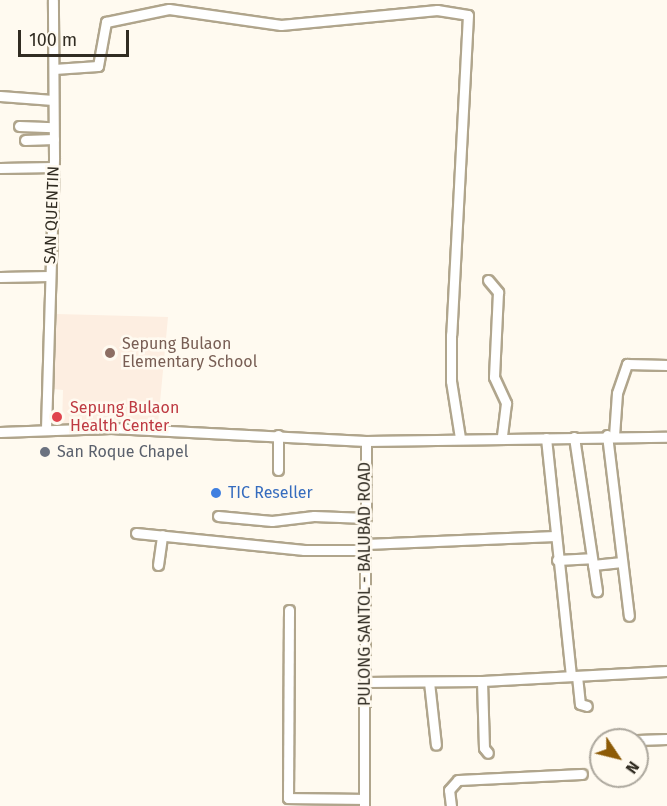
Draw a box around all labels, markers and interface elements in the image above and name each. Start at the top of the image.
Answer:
scale bar [21,18,132,56]
text: 100 m [29,29,77,51]
street label: SAN QUENTIN [41,166,63,264]
place label: Sepung Bulaon Elementary School [122,334,257,372]
marker: Sepung Bulaon Elementary School [103,346,117,360]
place label: Sepung Bulaon Health Center [70,398,179,436]
marker: Sepung Bulaon Health Center [48,408,66,426]
place label: San Roque Chapel [57,442,188,462]
marker: San Roque Chapel [38,445,52,459]
street label: PULONG SANTOL - BALUBAD ROAD [355,462,375,706]
place label: TIC Reseller [228,483,313,503]
marker: TIC Reseller [209,486,223,500]
north arrow [589,728,649,788]
text: N [622,758,643,777]

